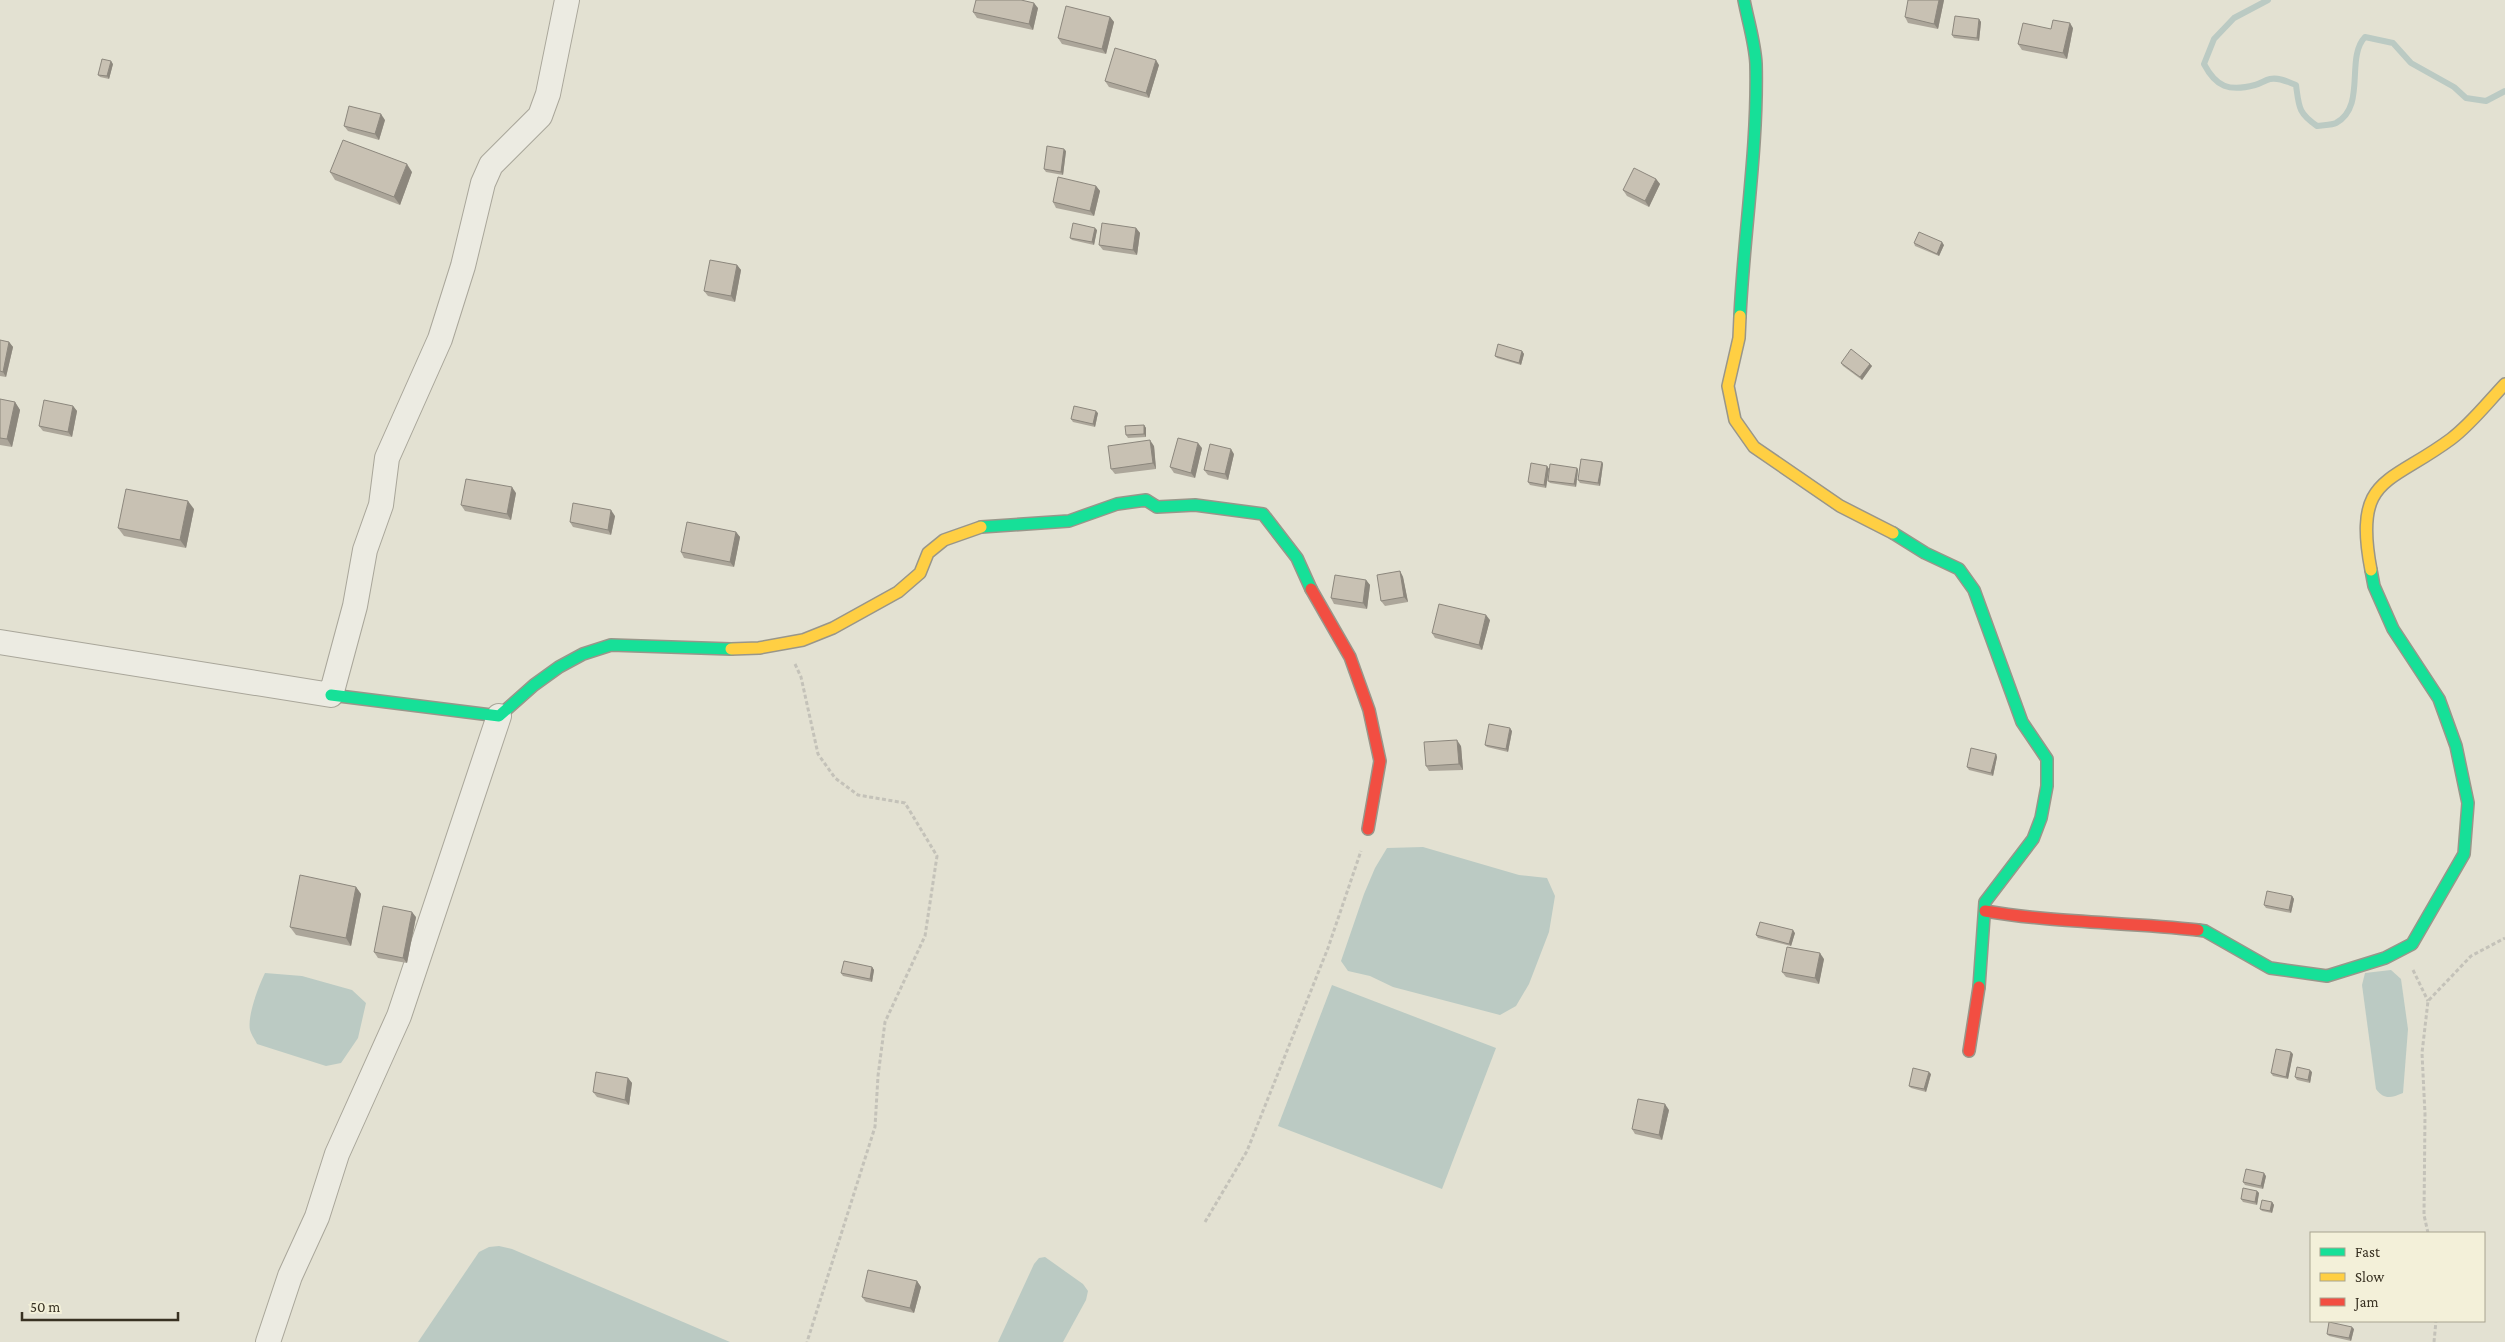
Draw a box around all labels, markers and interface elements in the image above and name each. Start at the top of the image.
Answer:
legend [2310,1232,2485,1322]
text: Fast [2355,1244,2381,1260]
text: Slow [2355,1269,2385,1285]
scale bar [22,1290,179,1322]
text: Jam [2353,1294,2378,1311]
text: 50 m [30,1299,60,1315]

